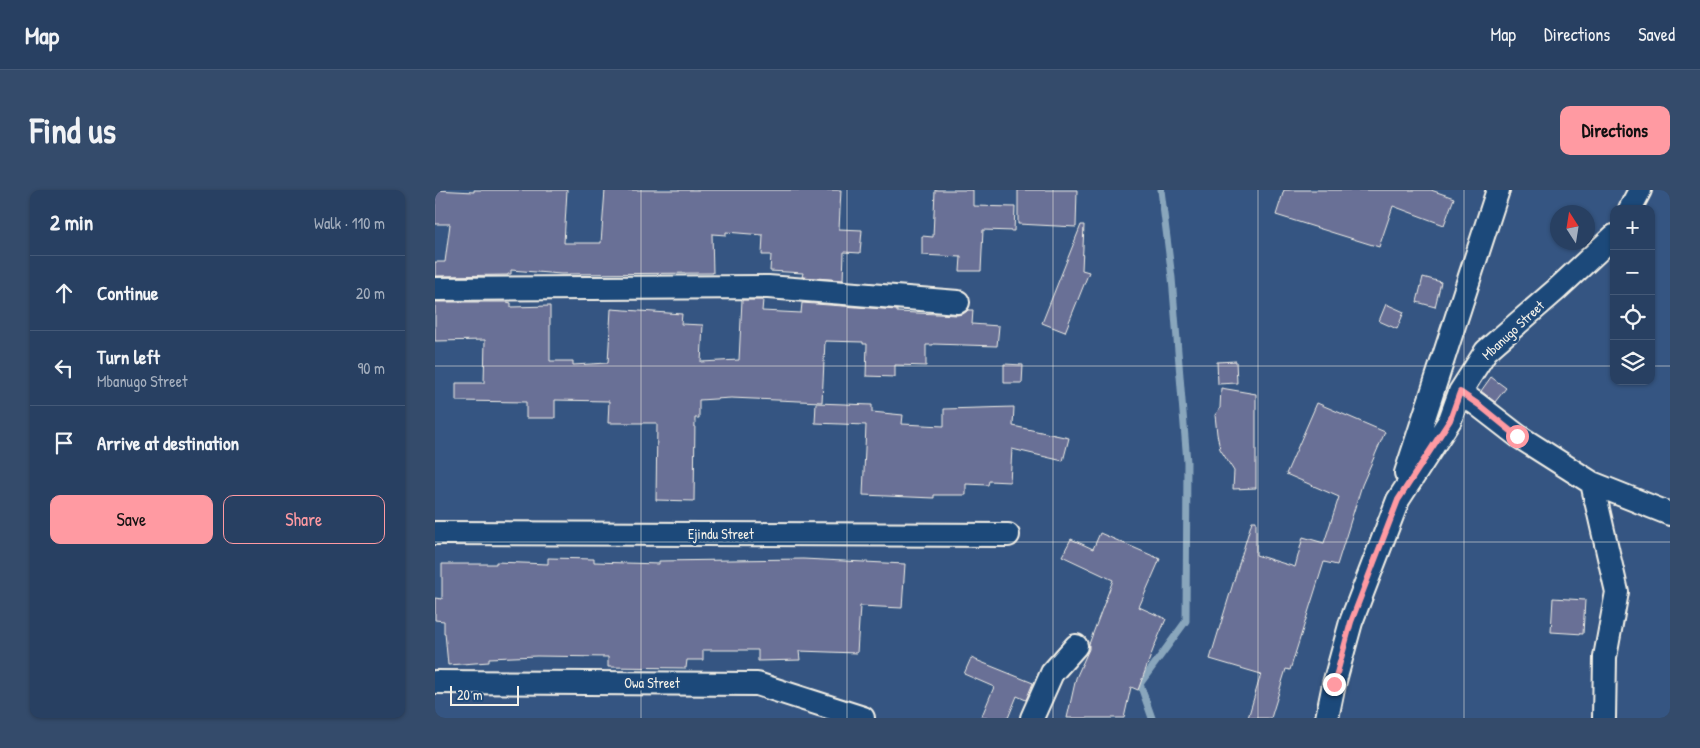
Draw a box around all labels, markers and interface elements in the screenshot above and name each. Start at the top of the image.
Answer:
text: Map [25,19,59,51]
text: Map [1491,22,1516,47]
text: Directions [1544,22,1610,47]
text: Saved [1638,22,1675,47]
button: Directions [1560,106,1670,155]
text: Find us [30,107,116,154]
north arrow [1550,205,1595,250]
map controls [1610,205,1655,385]
button: + [1610,205,1655,250]
text: 2 min [50,208,93,237]
text: Walk · 110 m [314,212,385,234]
button: − [1610,250,1655,295]
icon: ahead [50,279,78,307]
text: Continue [97,280,158,306]
text: 20 m [356,282,385,304]
button: locate [1610,295,1655,340]
street label: Mbanugo Street [1477,296,1549,364]
button: layers [1610,340,1655,385]
text: Turn left [97,344,160,370]
icon: left [50,354,78,382]
text: 90 m [357,357,385,379]
text: Mbanugo Street [97,370,188,392]
route start [1506,425,1529,448]
icon: arrive [50,429,78,457]
text: Arrive at destination [97,430,239,456]
button: Save [50,495,213,544]
button: Share [223,495,385,544]
street label: Ejindu Street [688,524,754,544]
street label: Owa Street [624,673,680,692]
route end [1323,673,1346,696]
scale bar [450,683,519,706]
text: 20 m [457,685,483,704]

